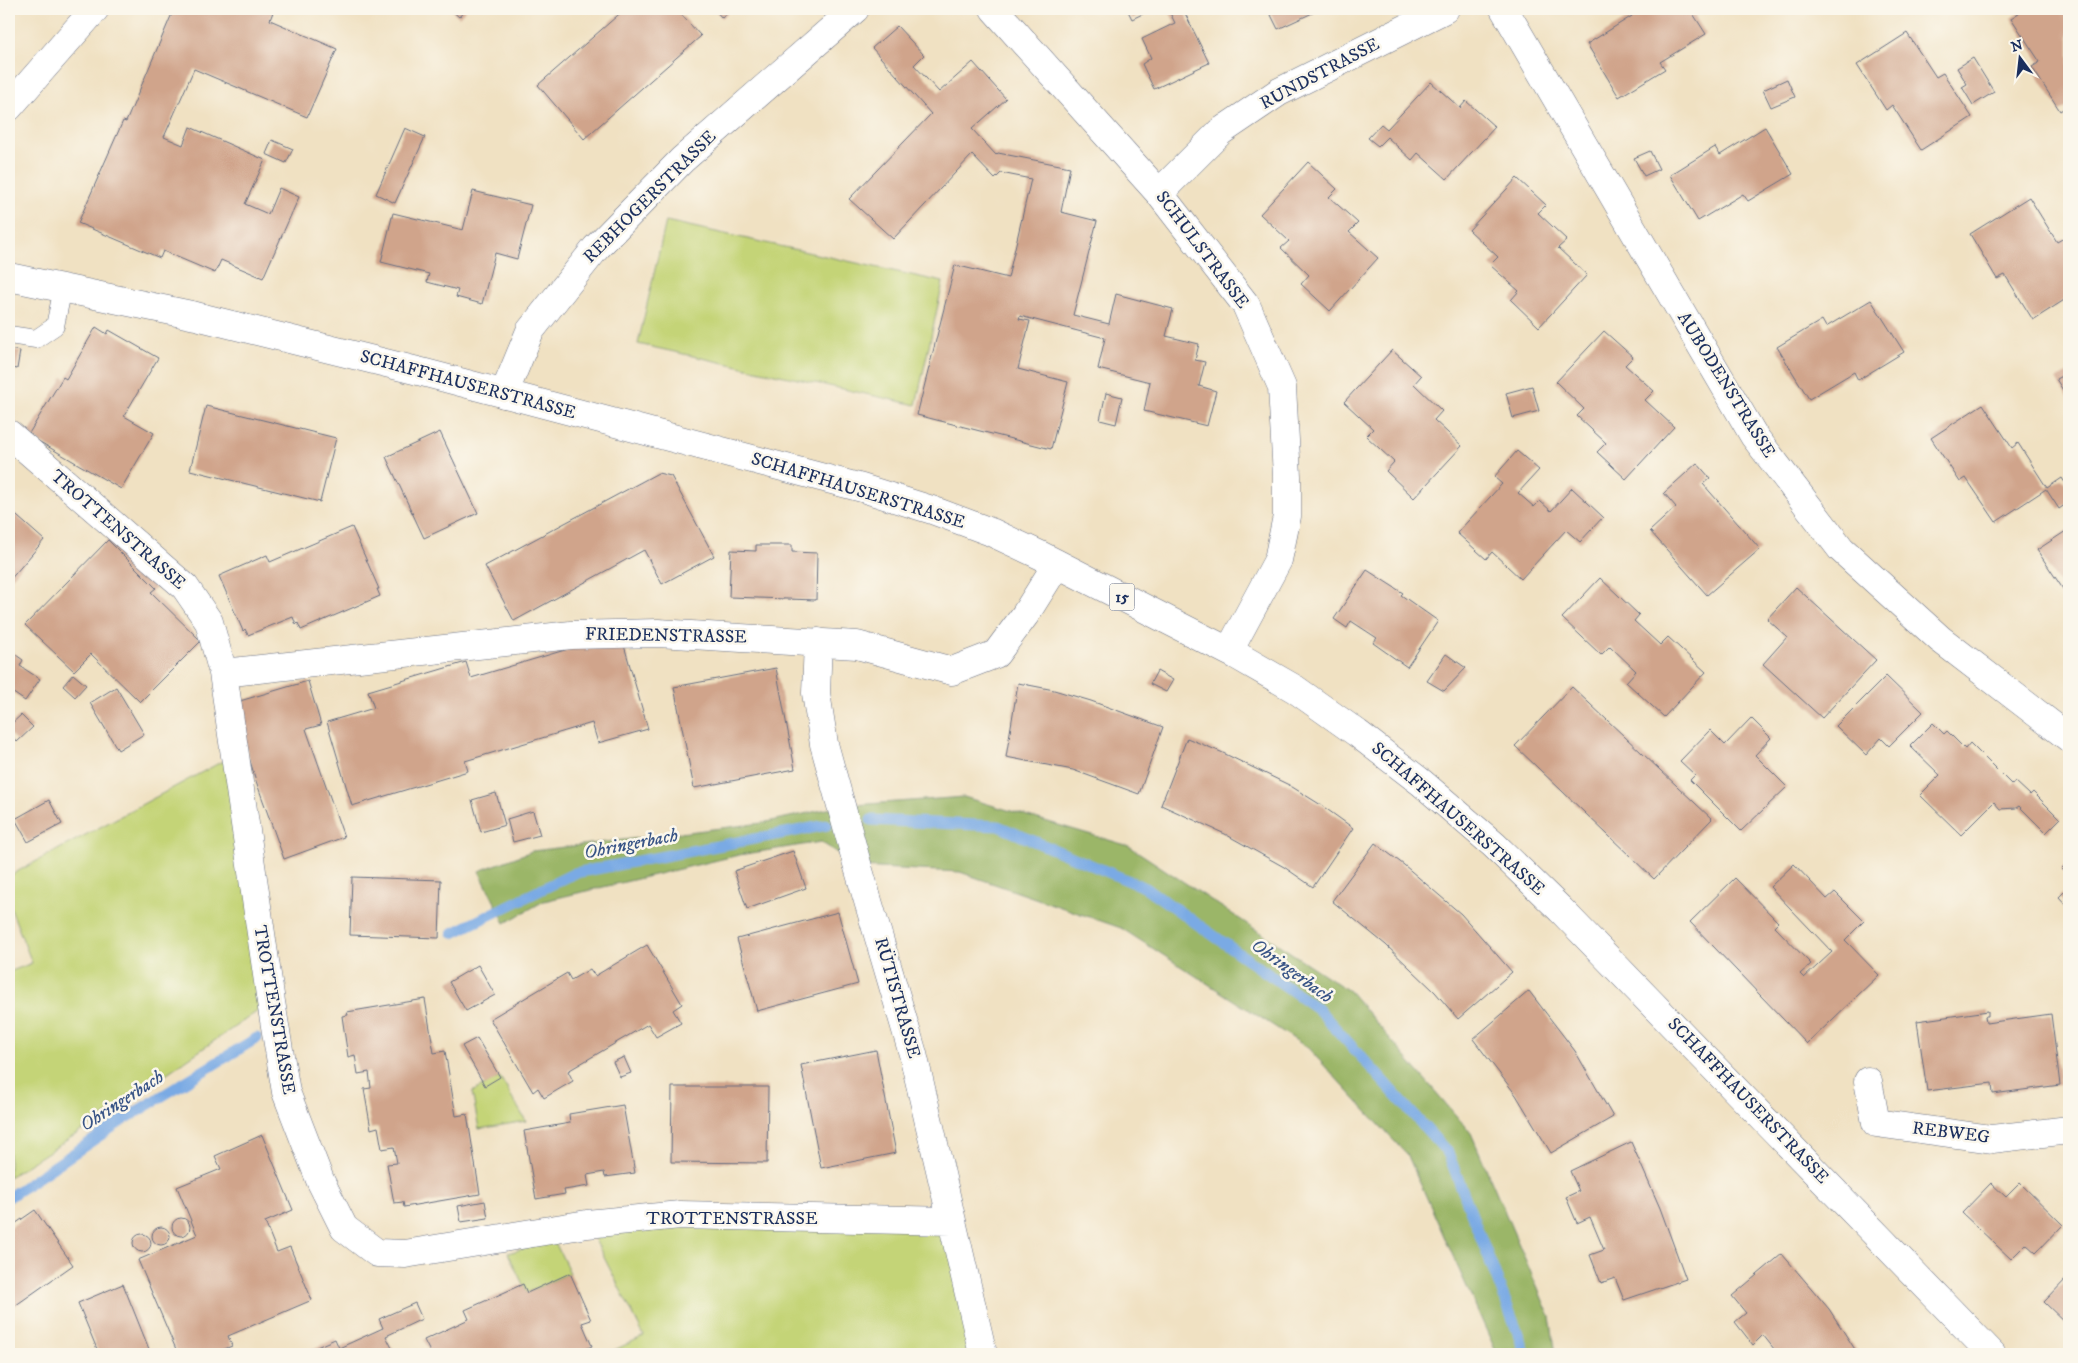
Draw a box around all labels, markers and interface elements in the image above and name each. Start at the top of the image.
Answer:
north arrow [1996,32,2046,82]
street label: RUNDSTRASSE [1257,33,1384,115]
text: N [2009,36,2025,57]
street label: REBHOGERSTRASSE [579,126,721,268]
street label: SCHULSTRASSE [1151,187,1254,313]
street label: AUBODENSTRASSE [1672,308,1780,462]
street label: SCHAFFHAUSERSTRASSE [358,346,579,424]
street label: SCHAFFHAUSERSTRASSE [748,448,968,534]
street label: TROTTENSTRASSE [46,465,190,595]
road number: 15 [1110,584,1134,610]
street label: FRIEDENSTRASSE [585,624,747,648]
street label: SCHAFFHAUSERSTRASSE [1367,738,1549,900]
water label: Ohringerbach [582,824,680,864]
street label: TROTTENSTRASSE [248,924,300,1097]
water label: Ohringerbach [1247,934,1338,1009]
street label: RÜTISTRASSE [869,935,925,1061]
street label: SCHAFFHAUSERSTRASSE [1663,1013,1833,1189]
water label: Ohringerbach [76,1065,169,1137]
street label: REBWEG [1911,1117,1991,1149]
street label: TROTTENSTRASSE [646,1208,818,1230]

